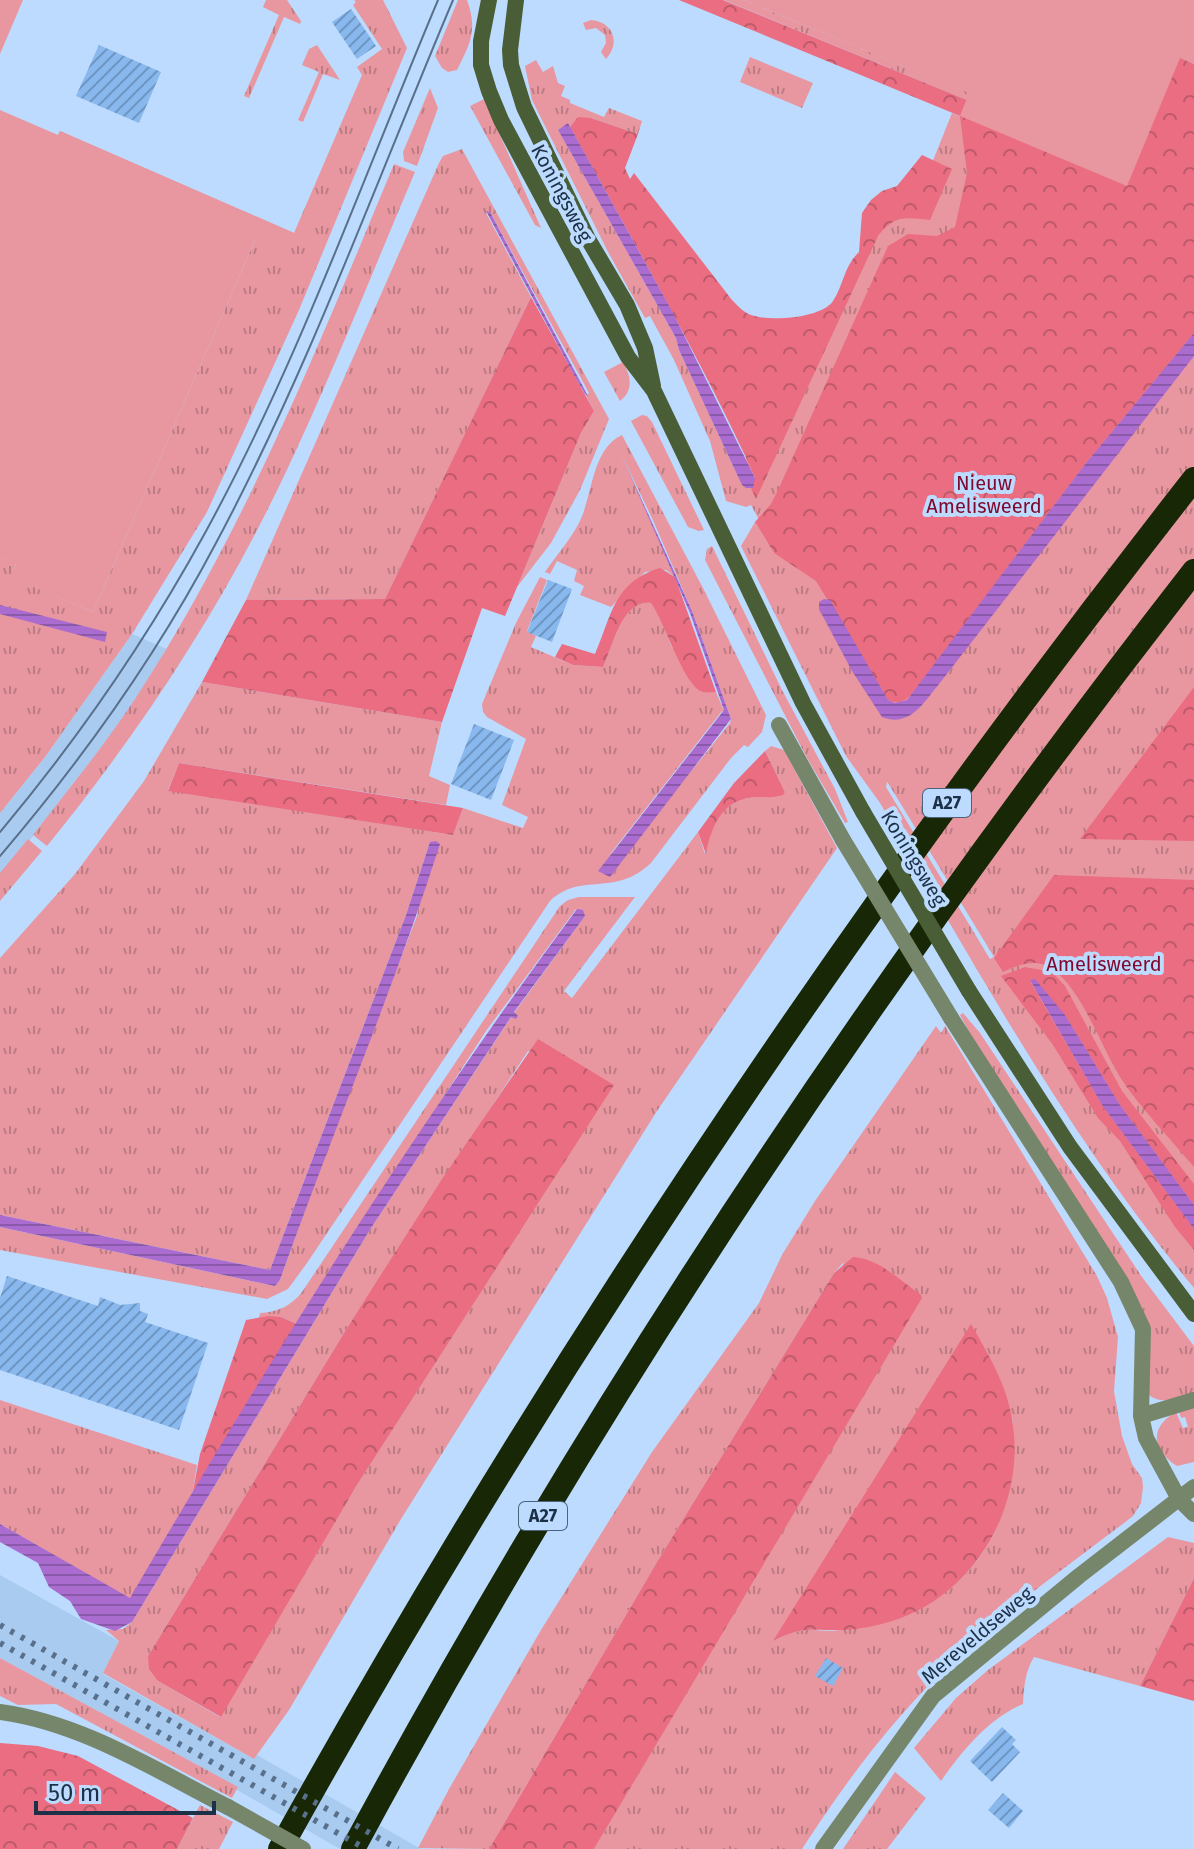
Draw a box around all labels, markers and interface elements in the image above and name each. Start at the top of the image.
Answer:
street label: Koningsweg [526,140,598,247]
park label: Nieuw Amelisweerd [926,471,1042,518]
road number: A27 [923,789,971,817]
street label: Koningsweg [876,806,952,911]
park label: Amelisweerd [1046,952,1162,976]
road number: A27 [519,1502,567,1530]
street label: Mereveldseweg [916,1581,1038,1689]
scale bar [36,1765,214,1815]
text: 50 m [48,1779,100,1807]

